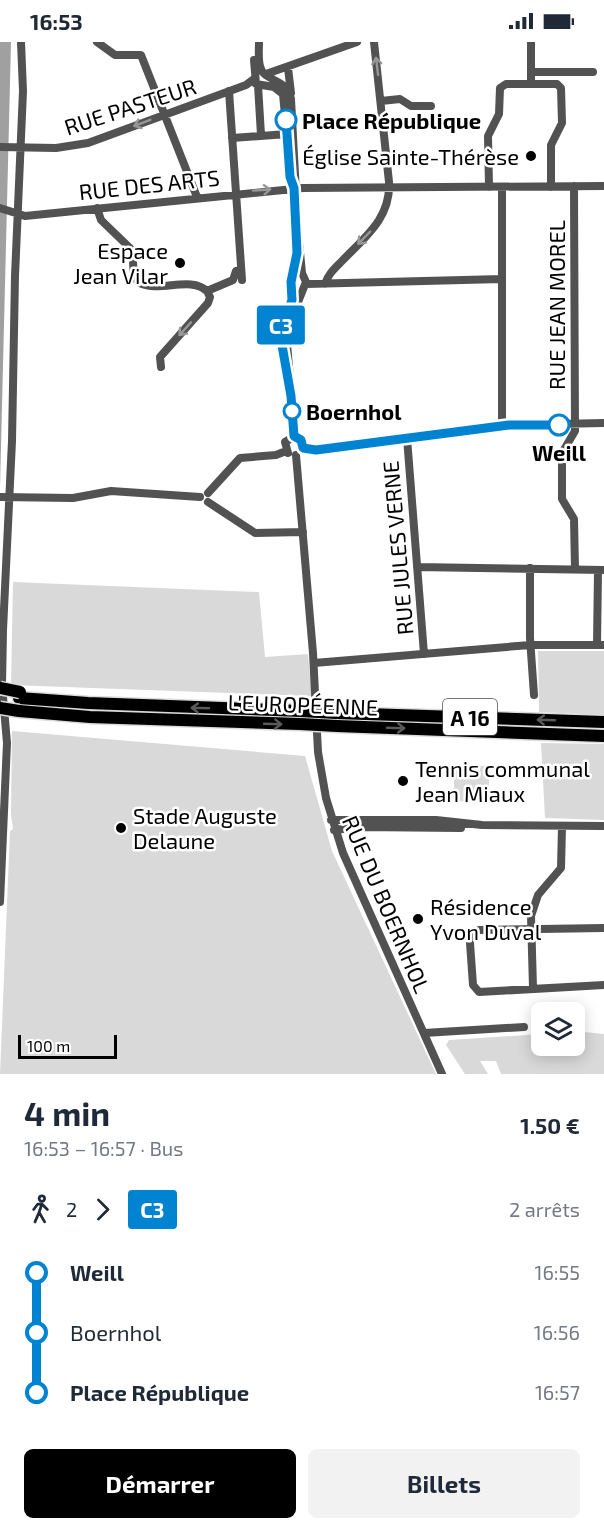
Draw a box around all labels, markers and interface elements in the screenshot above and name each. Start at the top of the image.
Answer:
text: 16:53 [30,8,83,34]
one-way arrow [371,57,382,77]
street label: RUE PASTEUR [61,72,199,140]
place label: Place République [302,107,481,133]
marker: Place République [275,109,297,131]
one-way arrow [133,119,152,130]
place label: Église Sainte-Thérèse [302,143,519,169]
marker: Église Sainte-Thérèse [524,149,538,163]
street label: RUE DES ARTS [77,164,221,204]
one-way arrow [252,185,272,196]
street label: RUE JEAN MOREL [543,220,569,390]
one-way arrow [357,230,371,245]
place label: Espace Jean Vilar [73,237,168,288]
marker: Espace Jean Vilar [173,256,187,270]
line badge: C3 [254,306,308,344]
text: C3 [269,313,293,338]
one-way arrow [178,321,192,336]
place label: Boernhol [306,398,402,424]
marker: Boernhol [283,402,301,420]
marker: Weill [548,414,570,436]
place label: Weill [532,439,587,465]
street label: RUE JULES VERNE [376,460,418,636]
street label: L'EUROPÉENNE [227,688,379,720]
road number: A 16 [443,699,497,735]
one-way arrow [191,702,211,713]
one-way arrow [536,714,556,726]
one-way arrow [262,718,282,729]
one-way arrow [385,723,405,734]
place label: Tennis communal Jean Miaux [415,755,590,806]
marker: Tennis communal Jean Miaux [396,774,410,788]
place label: Stade Auguste Delaune [133,802,277,853]
street label: RUE DU BOERNHOL [338,811,436,997]
marker: Stade Auguste Delaune [114,821,128,835]
place label: Résidence Yvon Duval [430,893,542,944]
marker: Résidence Yvon Duval [411,912,425,926]
map controls [531,1002,585,1056]
button: layers [531,1002,585,1056]
scale bar [18,1032,117,1060]
text: 100 m [27,1036,70,1055]
text: 4 min [24,1093,110,1133]
text: 1.50 € [520,1112,580,1138]
text: 16:53 – 16:57 · Bus [24,1136,183,1160]
icon: walk [24,1193,57,1226]
icon: forward [86,1193,119,1226]
text: 2 [66,1197,77,1221]
text: C3 [140,1197,165,1222]
text: 2 arrêts [509,1197,580,1221]
text: Weill [70,1259,124,1285]
text: 16:55 [534,1260,580,1284]
text: Boernhol [70,1319,161,1345]
text: 16:56 [534,1320,580,1344]
text: Place République [70,1379,249,1405]
text: 16:57 [535,1380,580,1404]
button: Démarrer [24,1449,296,1518]
button: Billets [308,1449,580,1518]

